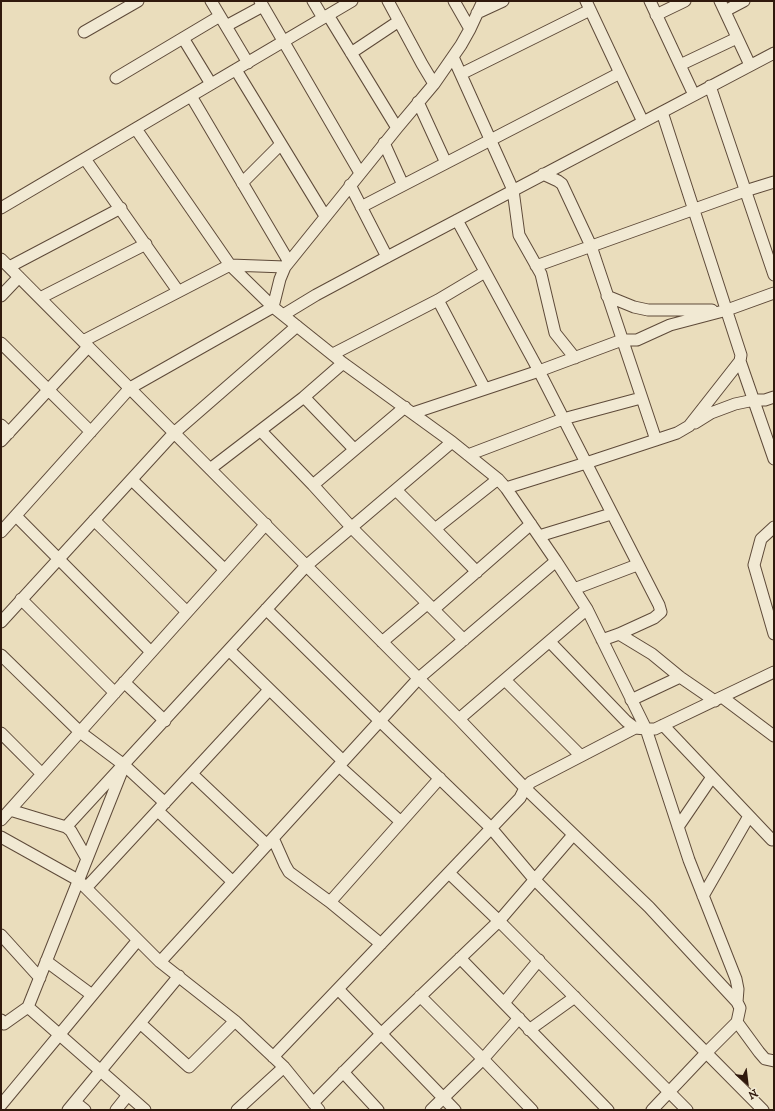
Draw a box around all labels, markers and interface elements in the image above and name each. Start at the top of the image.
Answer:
north arrow [727,1063,767,1103]
text: N [745,1085,760,1102]

